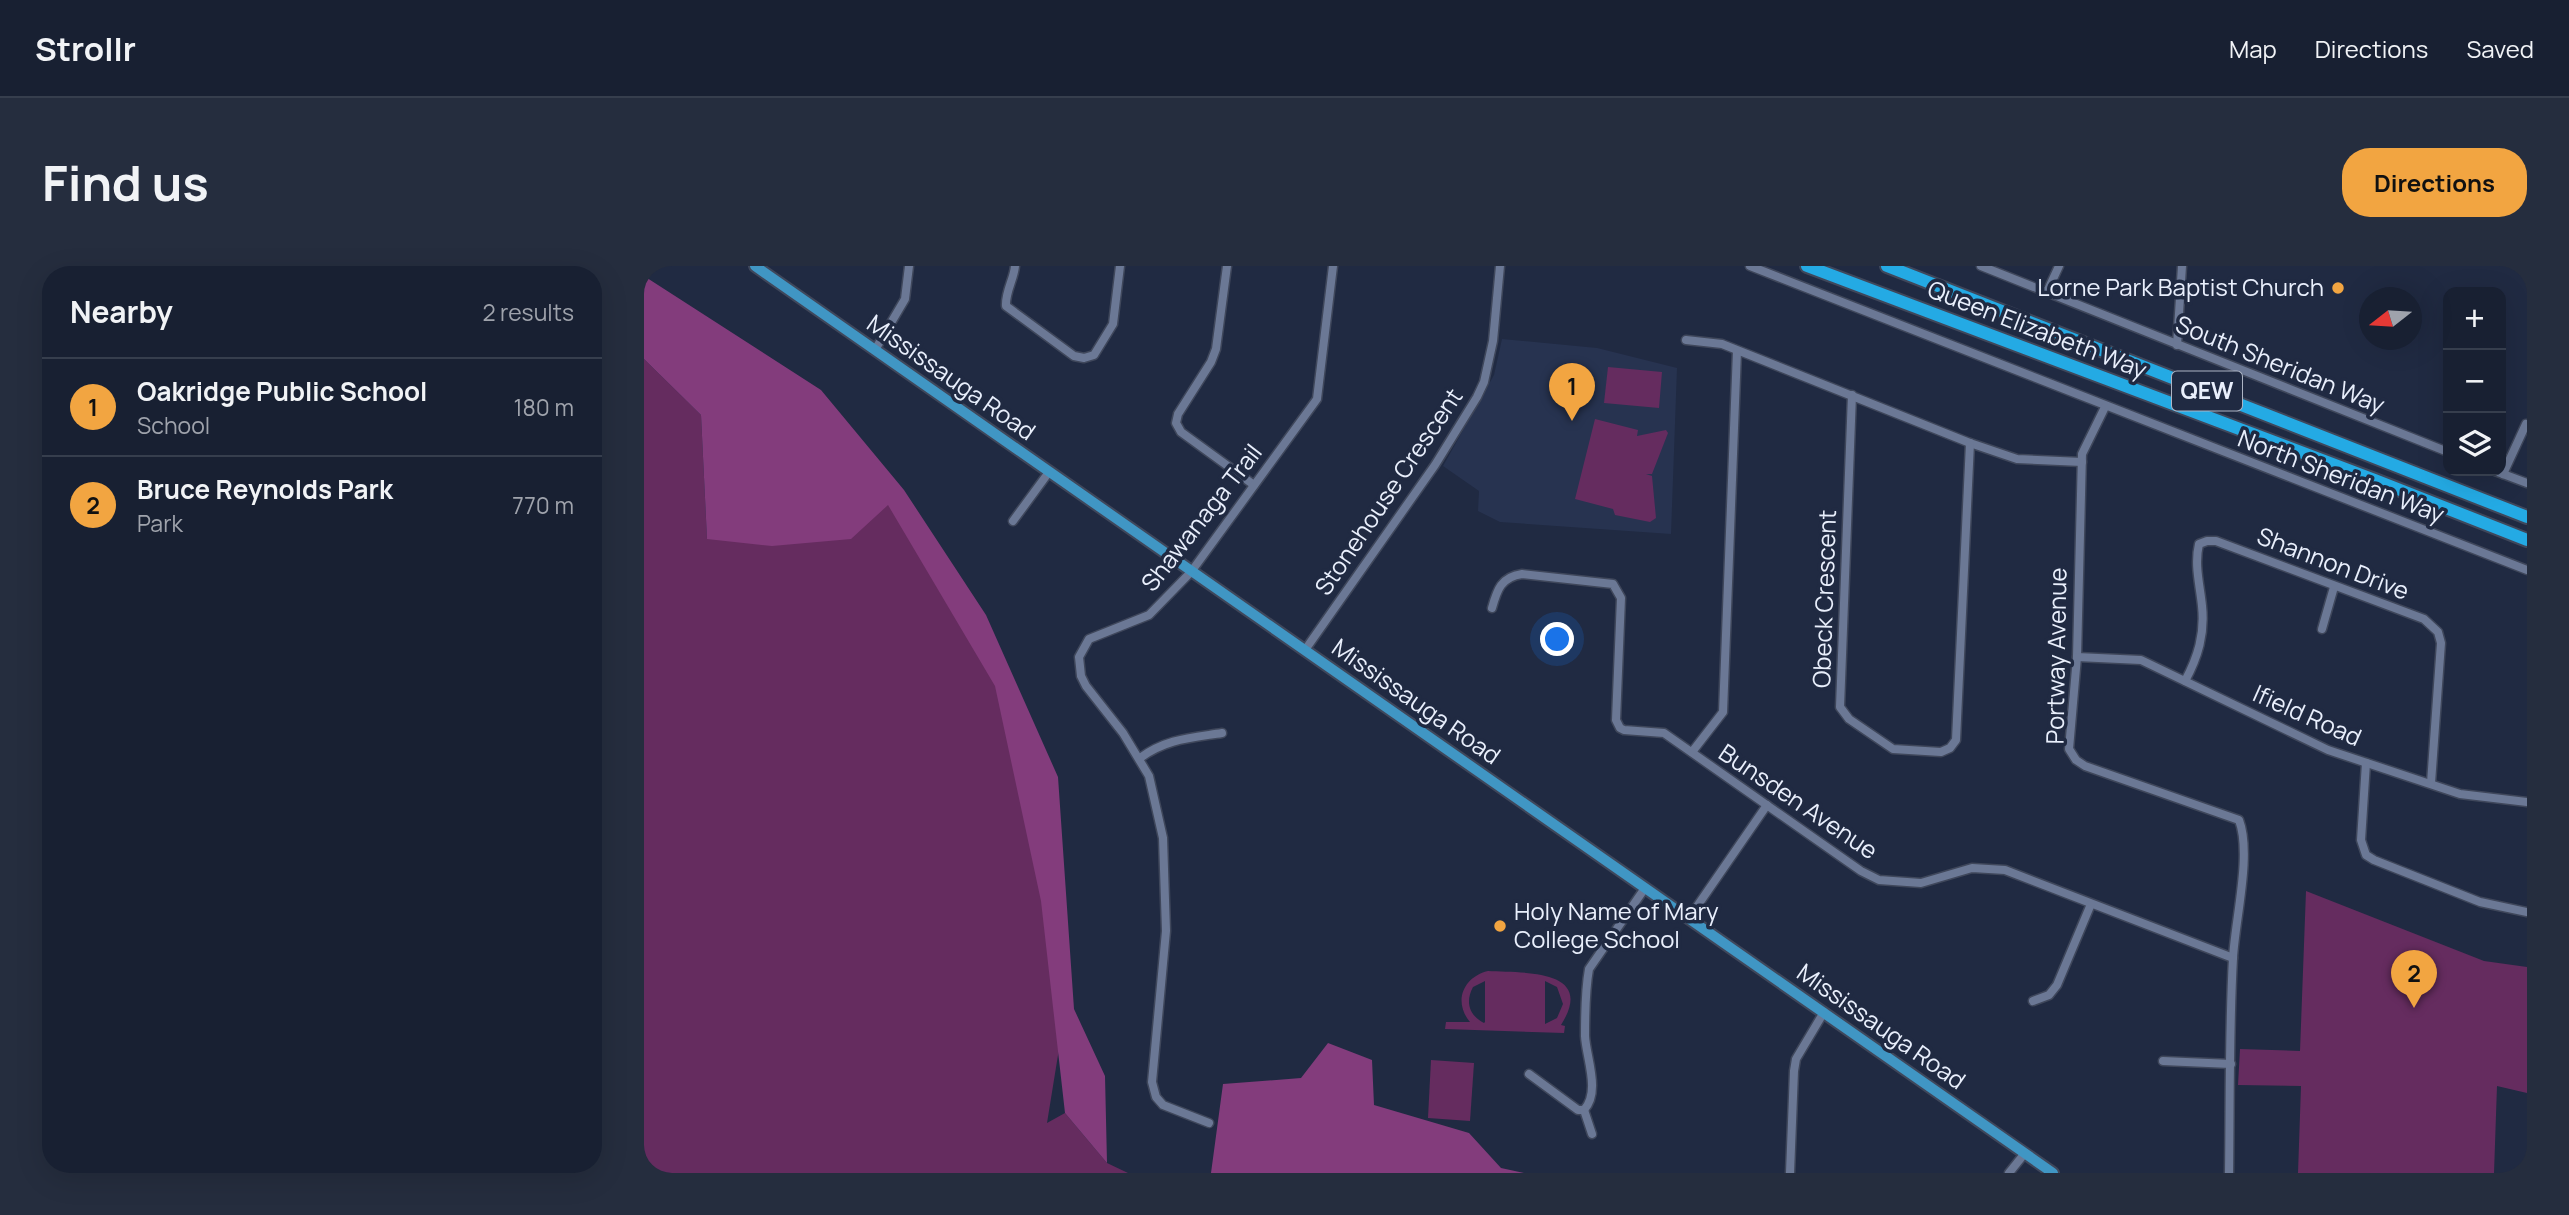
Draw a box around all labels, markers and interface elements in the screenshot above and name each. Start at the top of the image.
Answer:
text: Strollr [35,26,136,71]
text: Map [2229,32,2277,65]
text: Directions [2315,32,2428,65]
text: Saved [2466,32,2534,65]
button: Directions [2342,148,2527,217]
text: Find us [42,149,209,216]
place label: Lorne Park Baptist Church [2037,270,2324,303]
street label: Queen Elizabeth Way [1923,272,2152,386]
marker: Lorne Park Baptist Church [2330,280,2346,296]
north arrow [2359,287,2422,350]
map controls [2443,287,2506,476]
button: + [2443,287,2506,350]
text: Nearby [70,291,173,332]
text: 2 results [482,296,574,328]
street label: Mississauga Road [861,306,1043,447]
street label: South Sheridan Way [2171,307,2390,421]
button: − [2443,350,2506,413]
pin: 1 [1549,363,1595,421]
road number: QEW [2172,372,2242,410]
text: Oakridge Public School [137,373,427,409]
street label: Stonehouse Crescent [1306,381,1469,601]
text: 1 [88,391,98,423]
text: 180 m [514,391,574,423]
text: School [137,409,210,441]
button: layers [2443,413,2506,476]
street label: North Sheridan Way [2234,421,2450,530]
street label: Shawanaga Trail [1133,437,1269,598]
text: Bruce Reynolds Park [137,471,393,507]
text: 2 [86,489,100,521]
text: 770 m [512,489,574,521]
text: Park [137,507,183,539]
street label: Obeck Crescent [1804,509,1843,689]
street label: Shannon Drive [2253,518,2414,607]
street label: Portway Avenue [2037,567,2074,745]
your location [1540,622,1574,656]
street label: Mississauga Road [1326,630,1508,771]
street label: Ifield Road [2248,676,2367,753]
street label: Bunsden Avenue [1713,735,1885,866]
place label: Holy Name of Mary College School [1514,894,1719,955]
marker: Holy Name of Mary College School [1492,918,1508,934]
pin: 2 [2391,950,2437,1008]
street label: Mississauga Road [1791,955,1973,1096]

